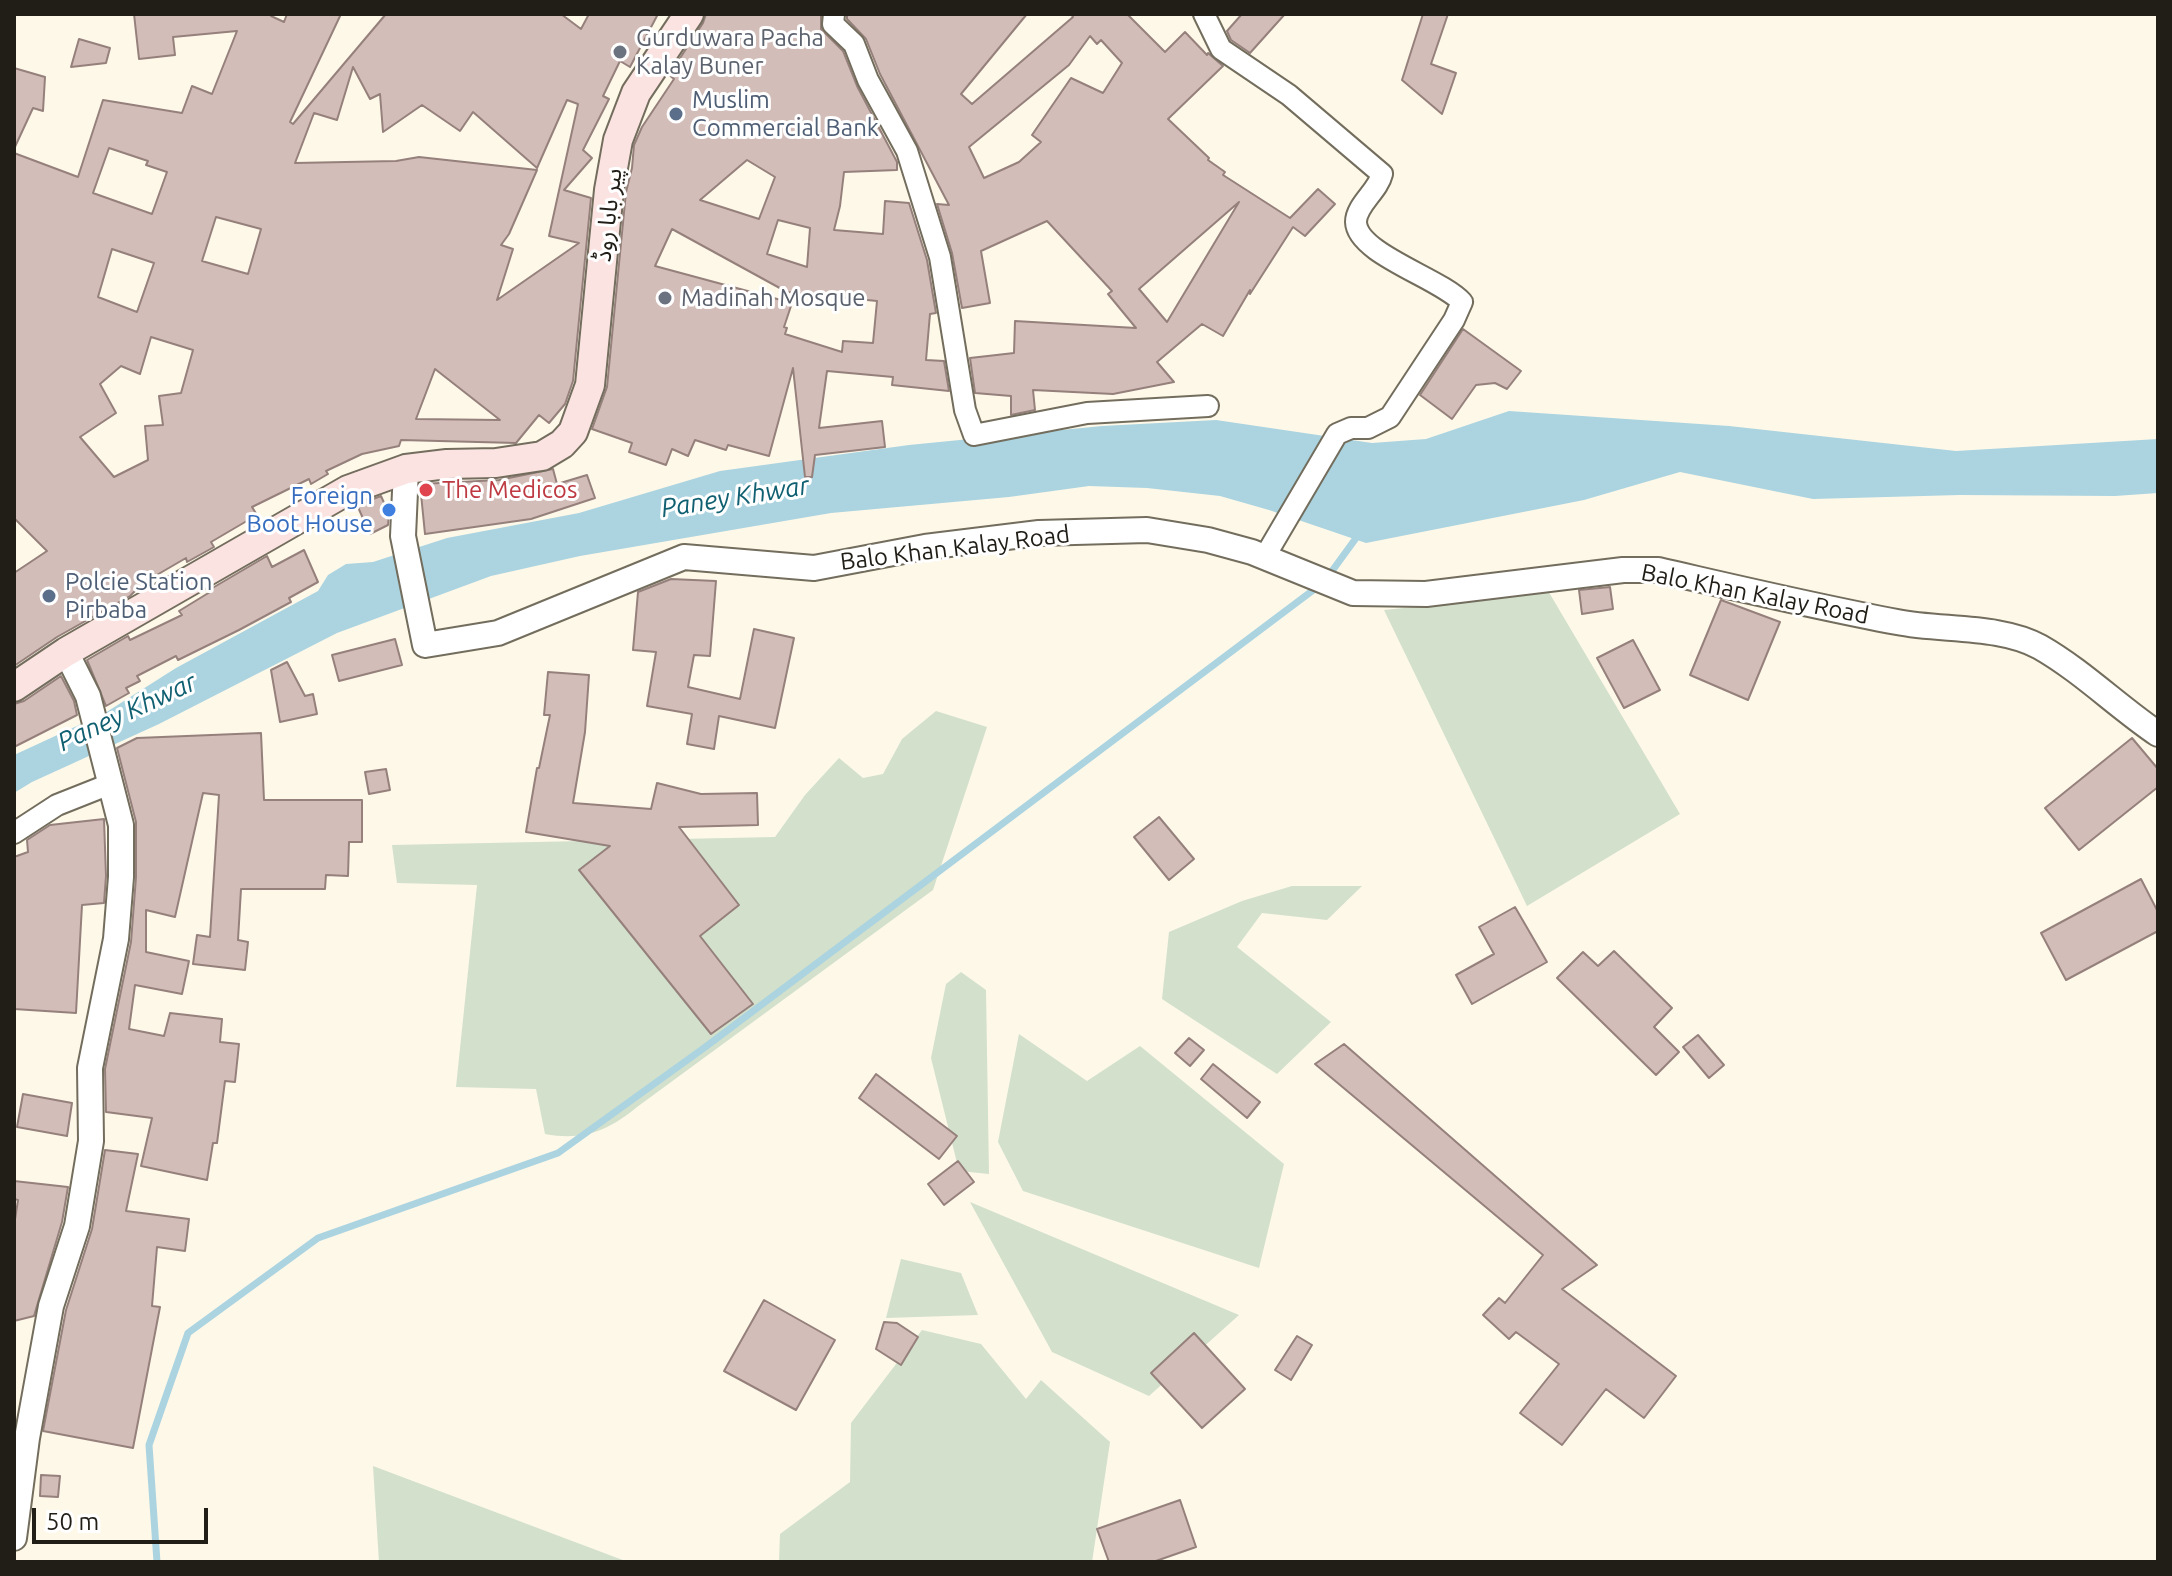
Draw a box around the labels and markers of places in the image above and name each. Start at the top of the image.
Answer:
place label: Gurduwara Pacha Kalay Buner [636,24,824,80]
marker: Gurduwara Pacha Kalay Buner [611,43,629,61]
place label: Muslim Commercial Bank [692,86,879,142]
marker: Muslim Commercial Bank [667,105,685,123]
place label: Madinah Mosque [681,284,866,312]
marker: Madinah Mosque [656,289,674,307]
place label: The Medicos [442,476,577,504]
marker: The Medicos [417,481,435,499]
place label: Foreign Boot House [247,482,373,538]
marker: Foreign Boot House [380,501,398,519]
place label: Polcie Station Pirbaba [65,568,212,624]
marker: Polcie Station Pirbaba [40,587,58,605]

